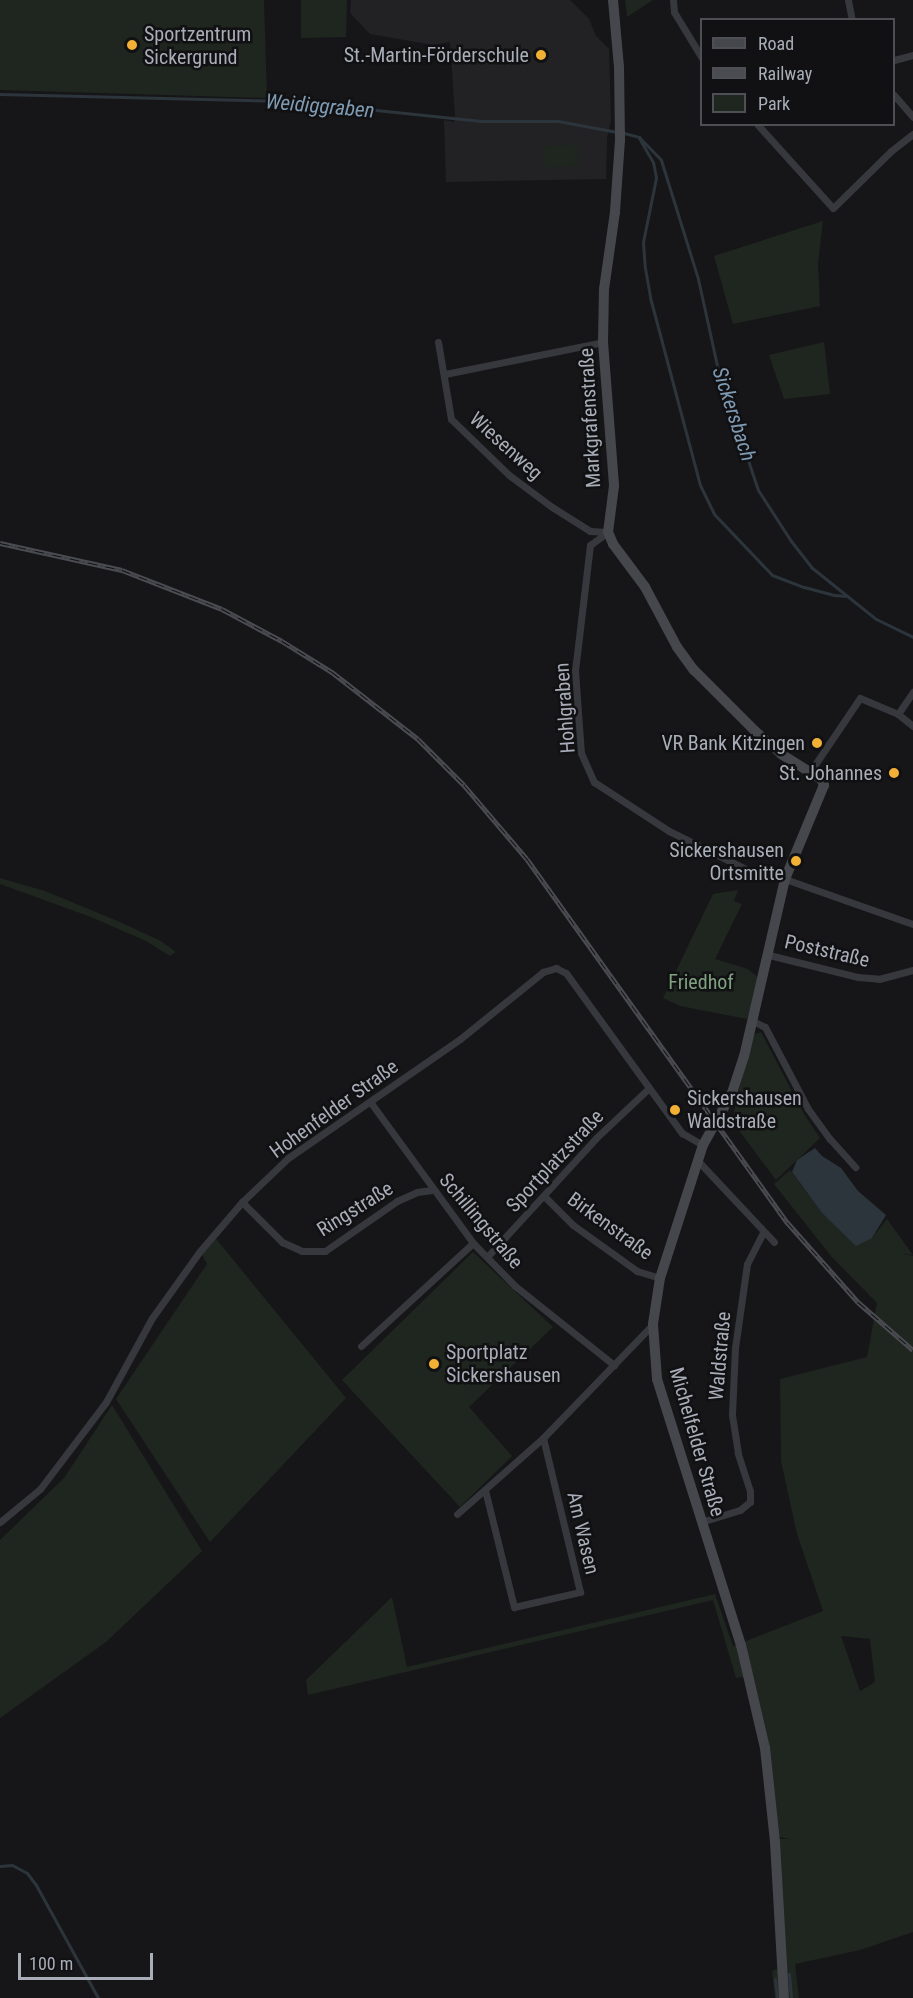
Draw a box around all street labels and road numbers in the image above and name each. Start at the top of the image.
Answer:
street label: Markgrafenstraße [574,347,606,489]
street label: Wiesenweg [465,407,547,485]
street label: Hohlgraben [550,662,580,754]
street label: Poststraße [782,930,872,972]
street label: Hohenfelder Straße [265,1054,403,1164]
street label: Sportplatzstraße [501,1105,609,1217]
street label: Schillingstraße [434,1168,528,1274]
street label: Ringstraße [313,1176,397,1242]
street label: Birkenstraße [563,1187,657,1265]
street label: Waldstraße [704,1311,736,1401]
street label: Michelfelder Straße [664,1365,730,1519]
street label: Am Wasen [562,1489,604,1577]

